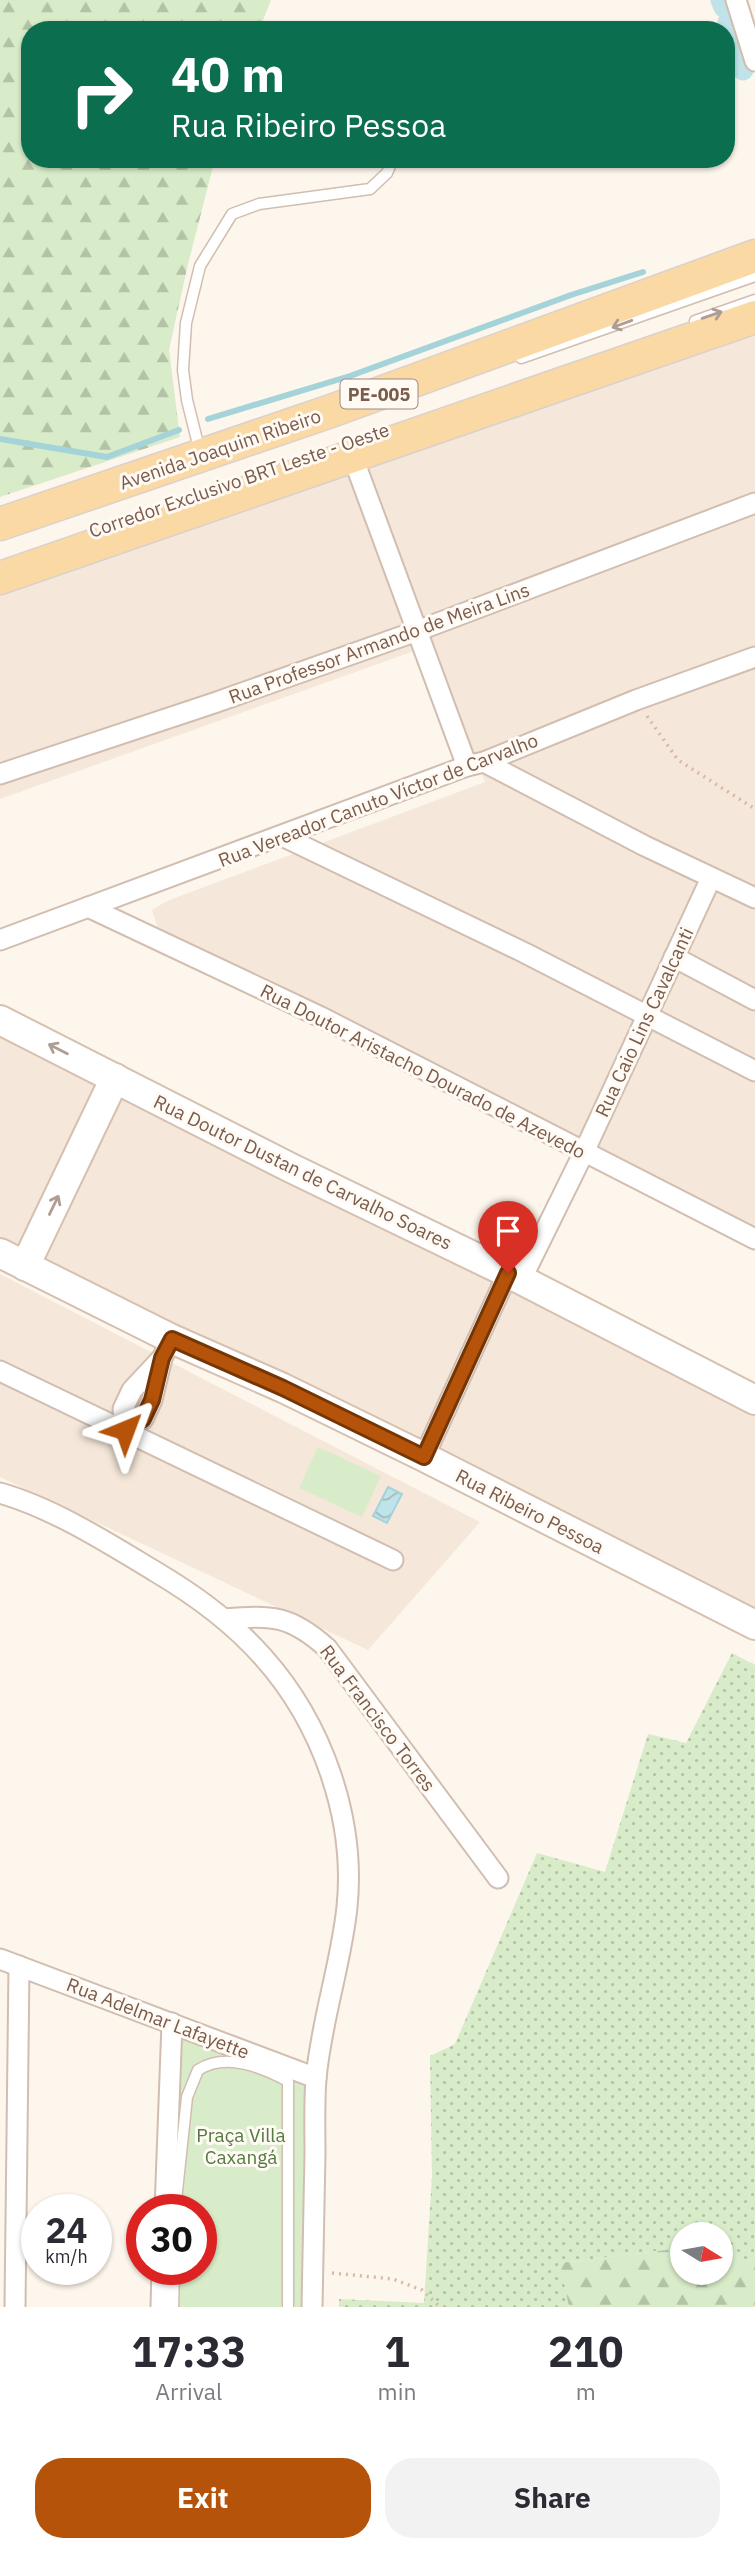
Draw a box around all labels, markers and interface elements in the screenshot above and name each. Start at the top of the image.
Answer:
text: 40 m [171,42,285,105]
icon: right [56,49,147,140]
text: Rua Ribeiro Pessoa [171,104,446,146]
one-way arrow [701,308,723,320]
one-way arrow [611,319,633,331]
road number: PE-005 [340,380,418,408]
street label: Avenida Joaquim Ribeiro [116,403,324,495]
street label: Corredor Exclusivo BRT Leste - Oeste [86,417,392,543]
street label: Rua Professor Armando de Meira Lins [225,577,533,709]
street label: Rua Vereador Canuto Víctor de Carvalho [215,728,541,872]
street label: Rua Caio Lins Cavalcanti [590,923,698,1121]
street label: Rua Doutor Aristacho Dourado de Azevedo [256,978,590,1164]
one-way arrow [48,1042,69,1056]
street label: Rua Doutor Dustan de Carvalho Soares [150,1089,456,1255]
one-way arrow [48,1195,62,1216]
pin [478,1201,538,1273]
icon: arrive [489,1212,527,1250]
position arrow [88,1393,162,1467]
street label: Rua Ribeiro Pessoa [452,1463,608,1559]
street label: Rua Francisco Torres [315,1640,441,1796]
street label: Rua Adelmar Lafayette [63,1972,253,2064]
park label: Praça Villa Caxangá [196,2123,286,2169]
speed limit sign: 30 [126,2194,217,2285]
text: 24 [45,2207,88,2253]
north arrow [670,2222,733,2286]
map controls [670,2222,733,2285]
text: km/h [45,2245,88,2268]
text: 17:33 [131,2324,246,2379]
text: 1 [384,2324,410,2379]
text: 210 [548,2324,624,2379]
text: Arrival [155,2376,222,2406]
text: min [378,2376,416,2406]
text: m [576,2376,596,2406]
button: Exit [35,2458,371,2538]
button: Share [385,2458,720,2538]

